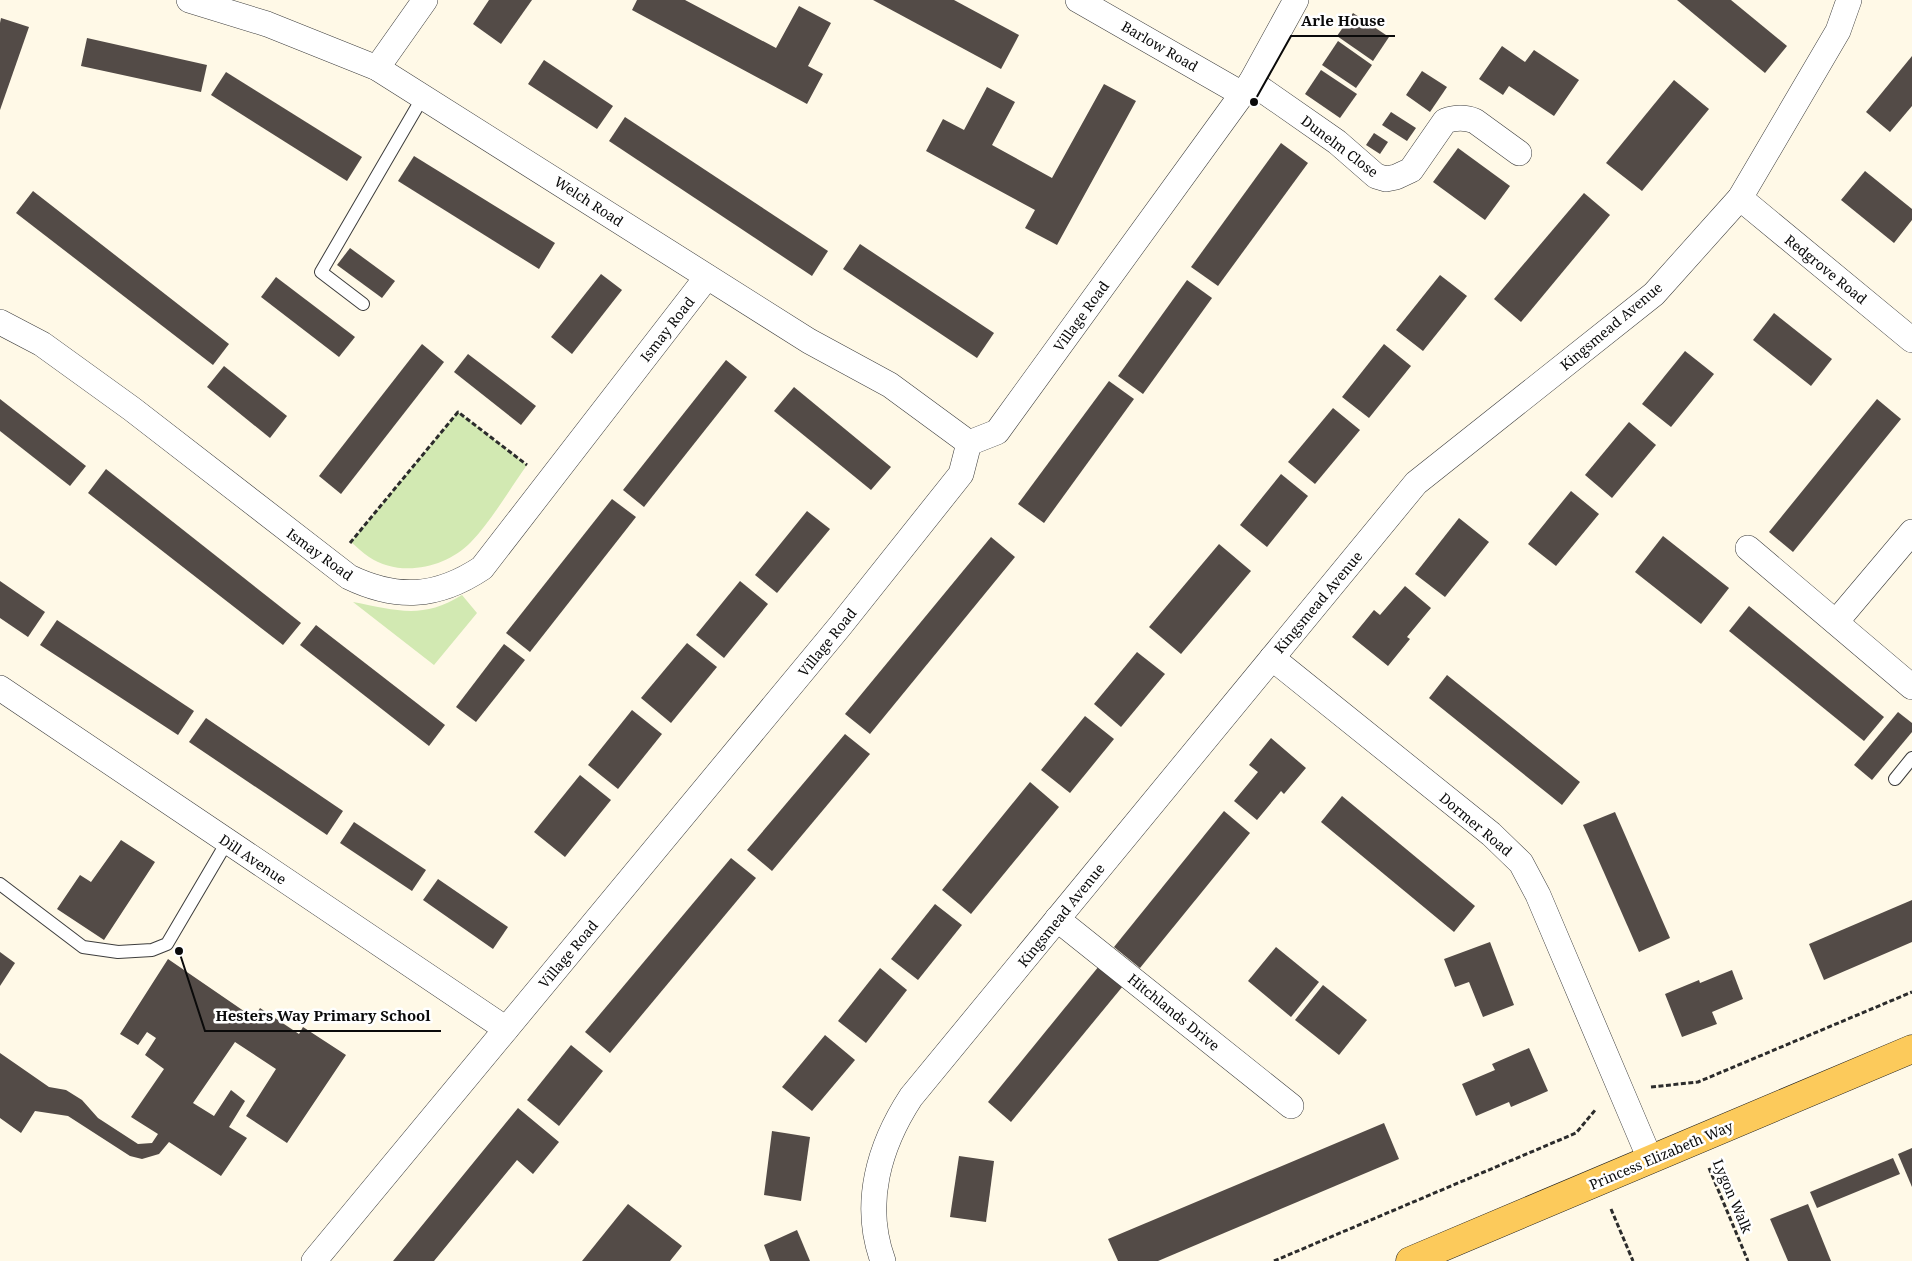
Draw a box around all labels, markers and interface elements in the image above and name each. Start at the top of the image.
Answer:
callout: Arle House [1291,6,1395,36]
text: Arle House [1301,10,1385,30]
street label: Barlow Road [1118,16,1202,76]
street label: Dunelm Close [1298,111,1382,181]
street label: Welch Road [551,172,628,231]
street label: Redgrove Road [1781,230,1871,308]
street label: Village Road [1049,277,1113,355]
street label: Kingsmead Avenue [1556,278,1666,374]
street label: Ismay Road [636,292,699,365]
street label: Ismay Road [283,524,357,585]
street label: Kingsmead Avenue [1270,547,1366,657]
street label: Village Road [794,604,861,680]
street label: Dormer Road [1436,788,1517,860]
street label: Dill Avenue [216,830,290,888]
street label: Kingsmead Avenue [1013,859,1109,971]
street label: Village Road [534,916,602,992]
street label: Hitchlands Drive [1124,969,1224,1055]
callout: Hesters Way Primary School [205,1001,441,1031]
text: Hesters Way Primary School [215,1005,431,1025]
street label: Princess Elizabeth Way [1586,1116,1736,1194]
street label: Lygon Walk [1709,1156,1757,1237]

